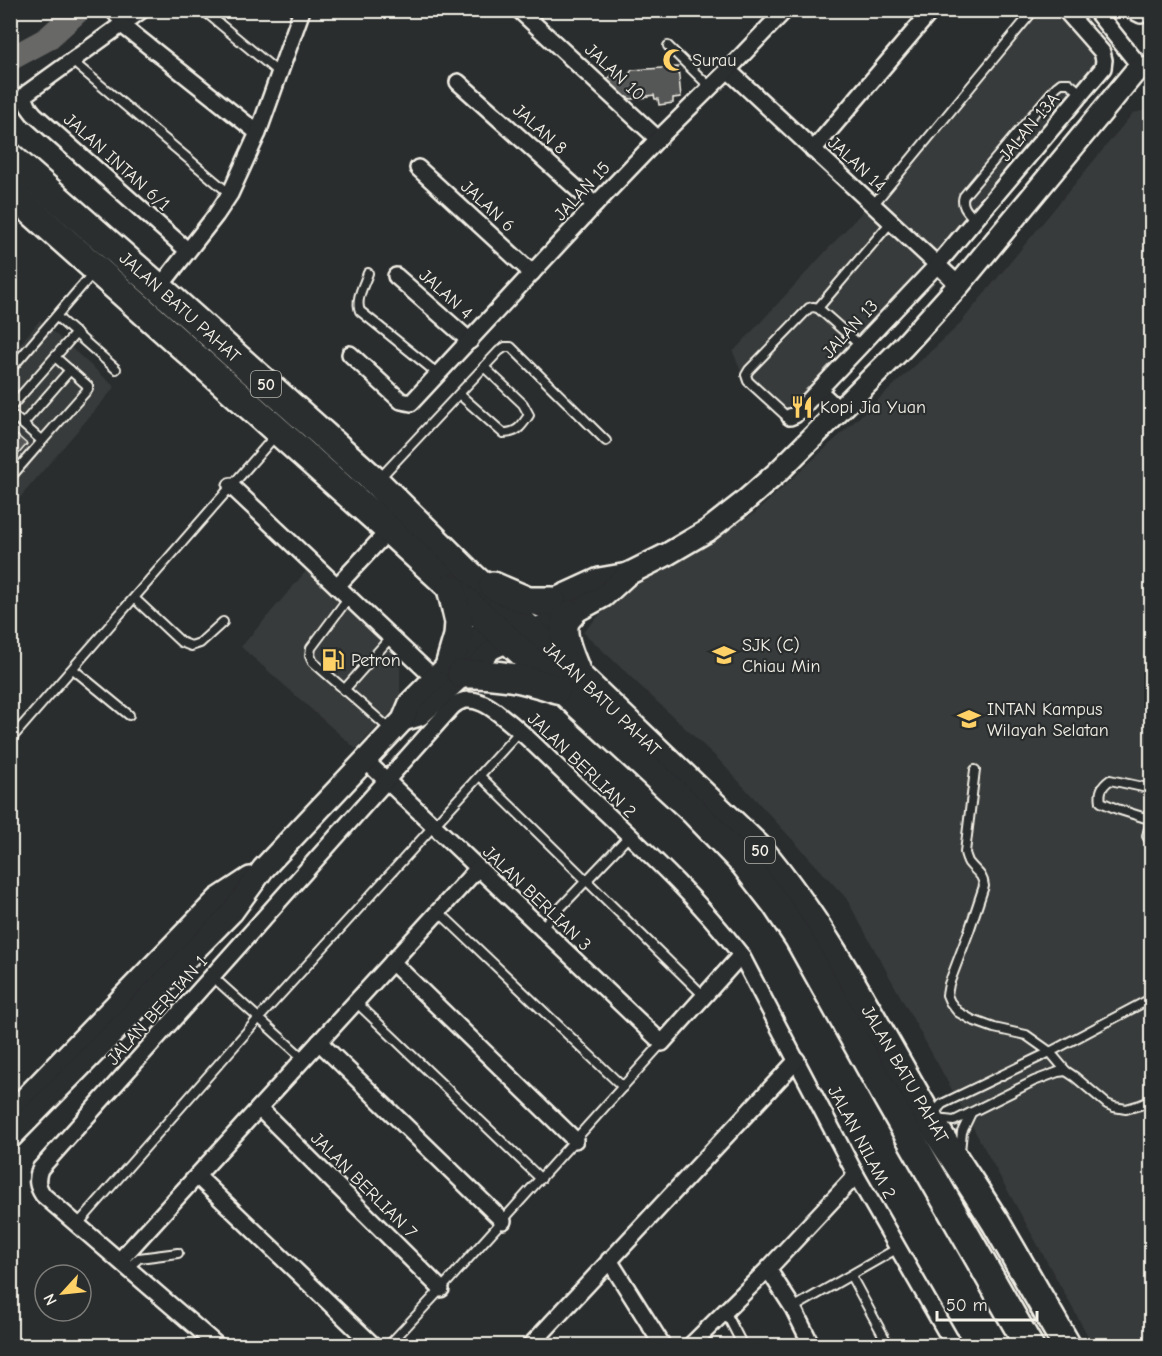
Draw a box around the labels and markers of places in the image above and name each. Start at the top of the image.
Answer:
mosque icon: Surau [661,47,687,73]
place label: Surau [692,50,736,71]
restaurant icon: Kopi Jia Yuan [789,394,815,420]
place label: Kopi Jia Yuan [820,397,926,418]
place label: SJK (C) Chiau Min [742,635,820,677]
school or university icon: SJK (C) Chiau Min [711,642,737,668]
fuel station icon: Petron [320,647,346,673]
place label: Petron [351,650,401,671]
place label: INTAN Kampus Wilayah Selatan [987,699,1109,741]
school or university icon: INTAN Kampus Wilayah Selatan [956,706,982,732]

